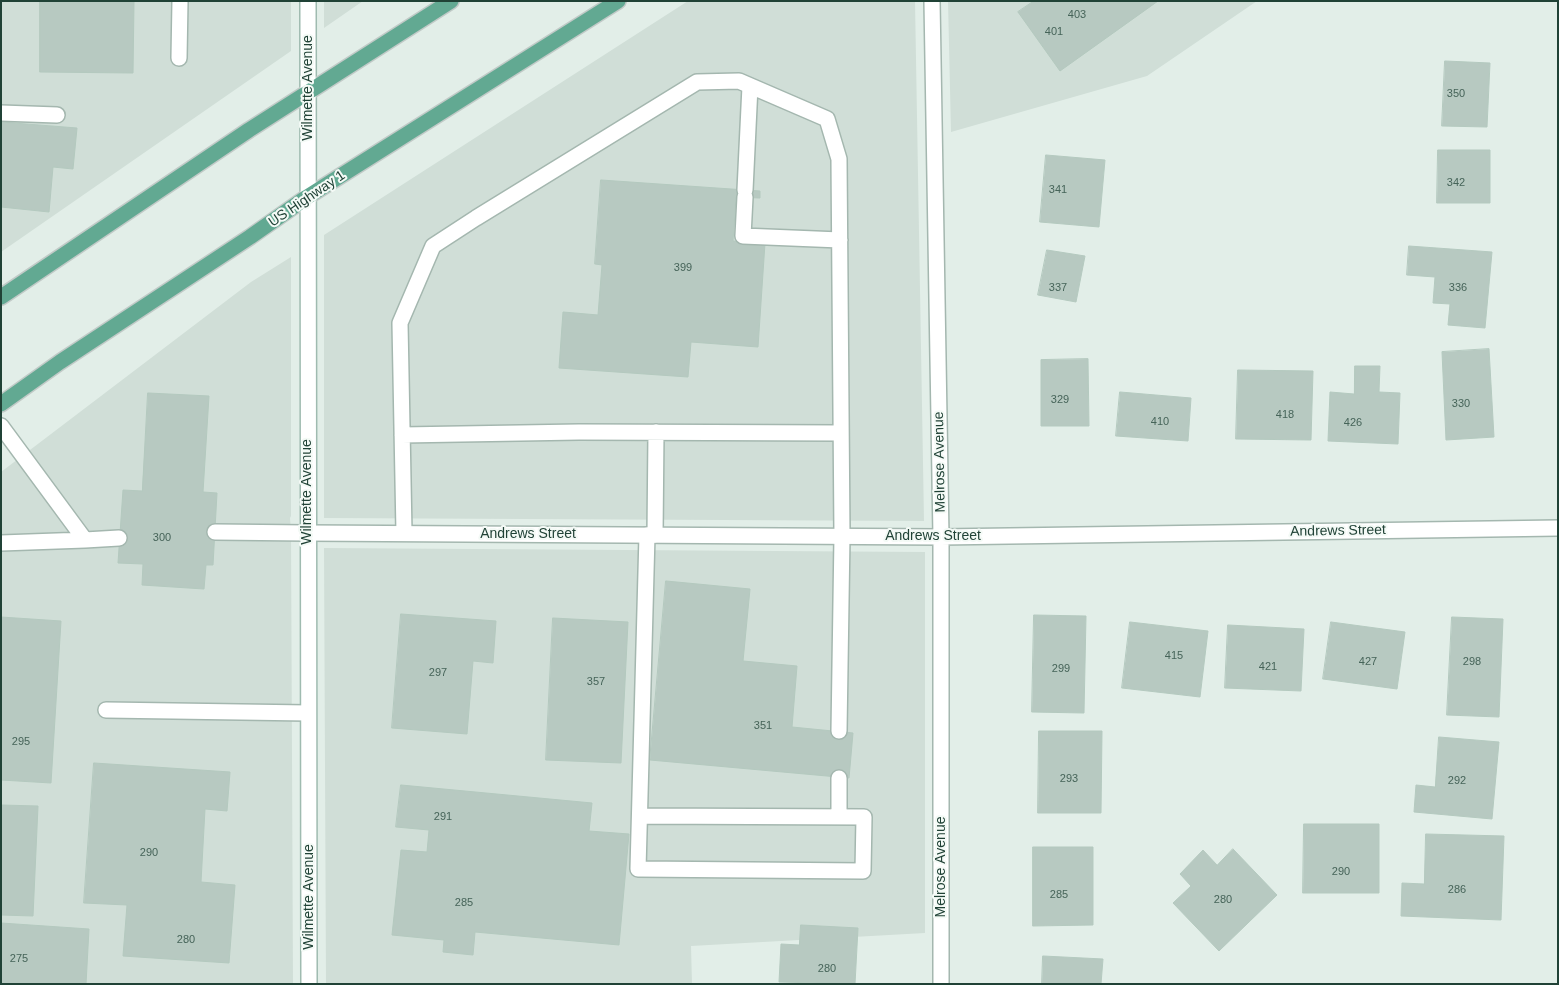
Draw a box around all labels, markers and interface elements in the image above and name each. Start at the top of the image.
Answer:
house number: 403 [1068,8,1086,22]
house number: 401 [1045,25,1063,39]
street label: Wilmette Avenue [300,35,316,141]
house number: 350 [1447,87,1465,101]
street label: US Highway 1 [266,167,348,231]
house number: 342 [1447,176,1465,190]
house number: 341 [1049,183,1067,197]
house number: 399 [674,261,692,275]
house number: 337 [1049,281,1067,295]
house number: 336 [1449,281,1467,295]
house number: 329 [1051,393,1069,407]
house number: 330 [1452,397,1470,411]
house number: 418 [1276,408,1294,422]
street label: Melrose Avenue [931,411,949,513]
house number: 410 [1151,415,1169,429]
house number: 426 [1344,416,1362,430]
street label: Wilmette Avenue [299,439,315,545]
street label: Andrews Street [1290,522,1386,540]
street label: Andrews Street [480,526,576,542]
street label: Andrews Street [885,528,981,544]
house number: 300 [153,531,171,545]
house number: 415 [1165,649,1183,663]
house number: 427 [1359,655,1377,669]
house number: 298 [1463,655,1481,669]
house number: 421 [1259,660,1277,674]
house number: 299 [1052,662,1070,676]
house number: 297 [429,666,447,680]
house number: 357 [587,675,605,689]
house number: 351 [754,719,772,733]
house number: 295 [12,735,30,749]
house number: 293 [1060,772,1078,786]
house number: 292 [1448,774,1466,788]
house number: 291 [434,810,452,824]
street label: Melrose Avenue [933,817,949,917]
street label: Wilmette Avenue [301,844,317,950]
house number: 290 [140,846,158,860]
house number: 290 [1332,865,1350,879]
house number: 286 [1448,883,1466,897]
house number: 285 [1050,888,1068,902]
house number: 280 [1214,893,1232,907]
house number: 285 [455,896,473,910]
house number: 280 [177,933,195,947]
house number: 275 [10,952,28,966]
house number: 280 [818,962,836,976]

